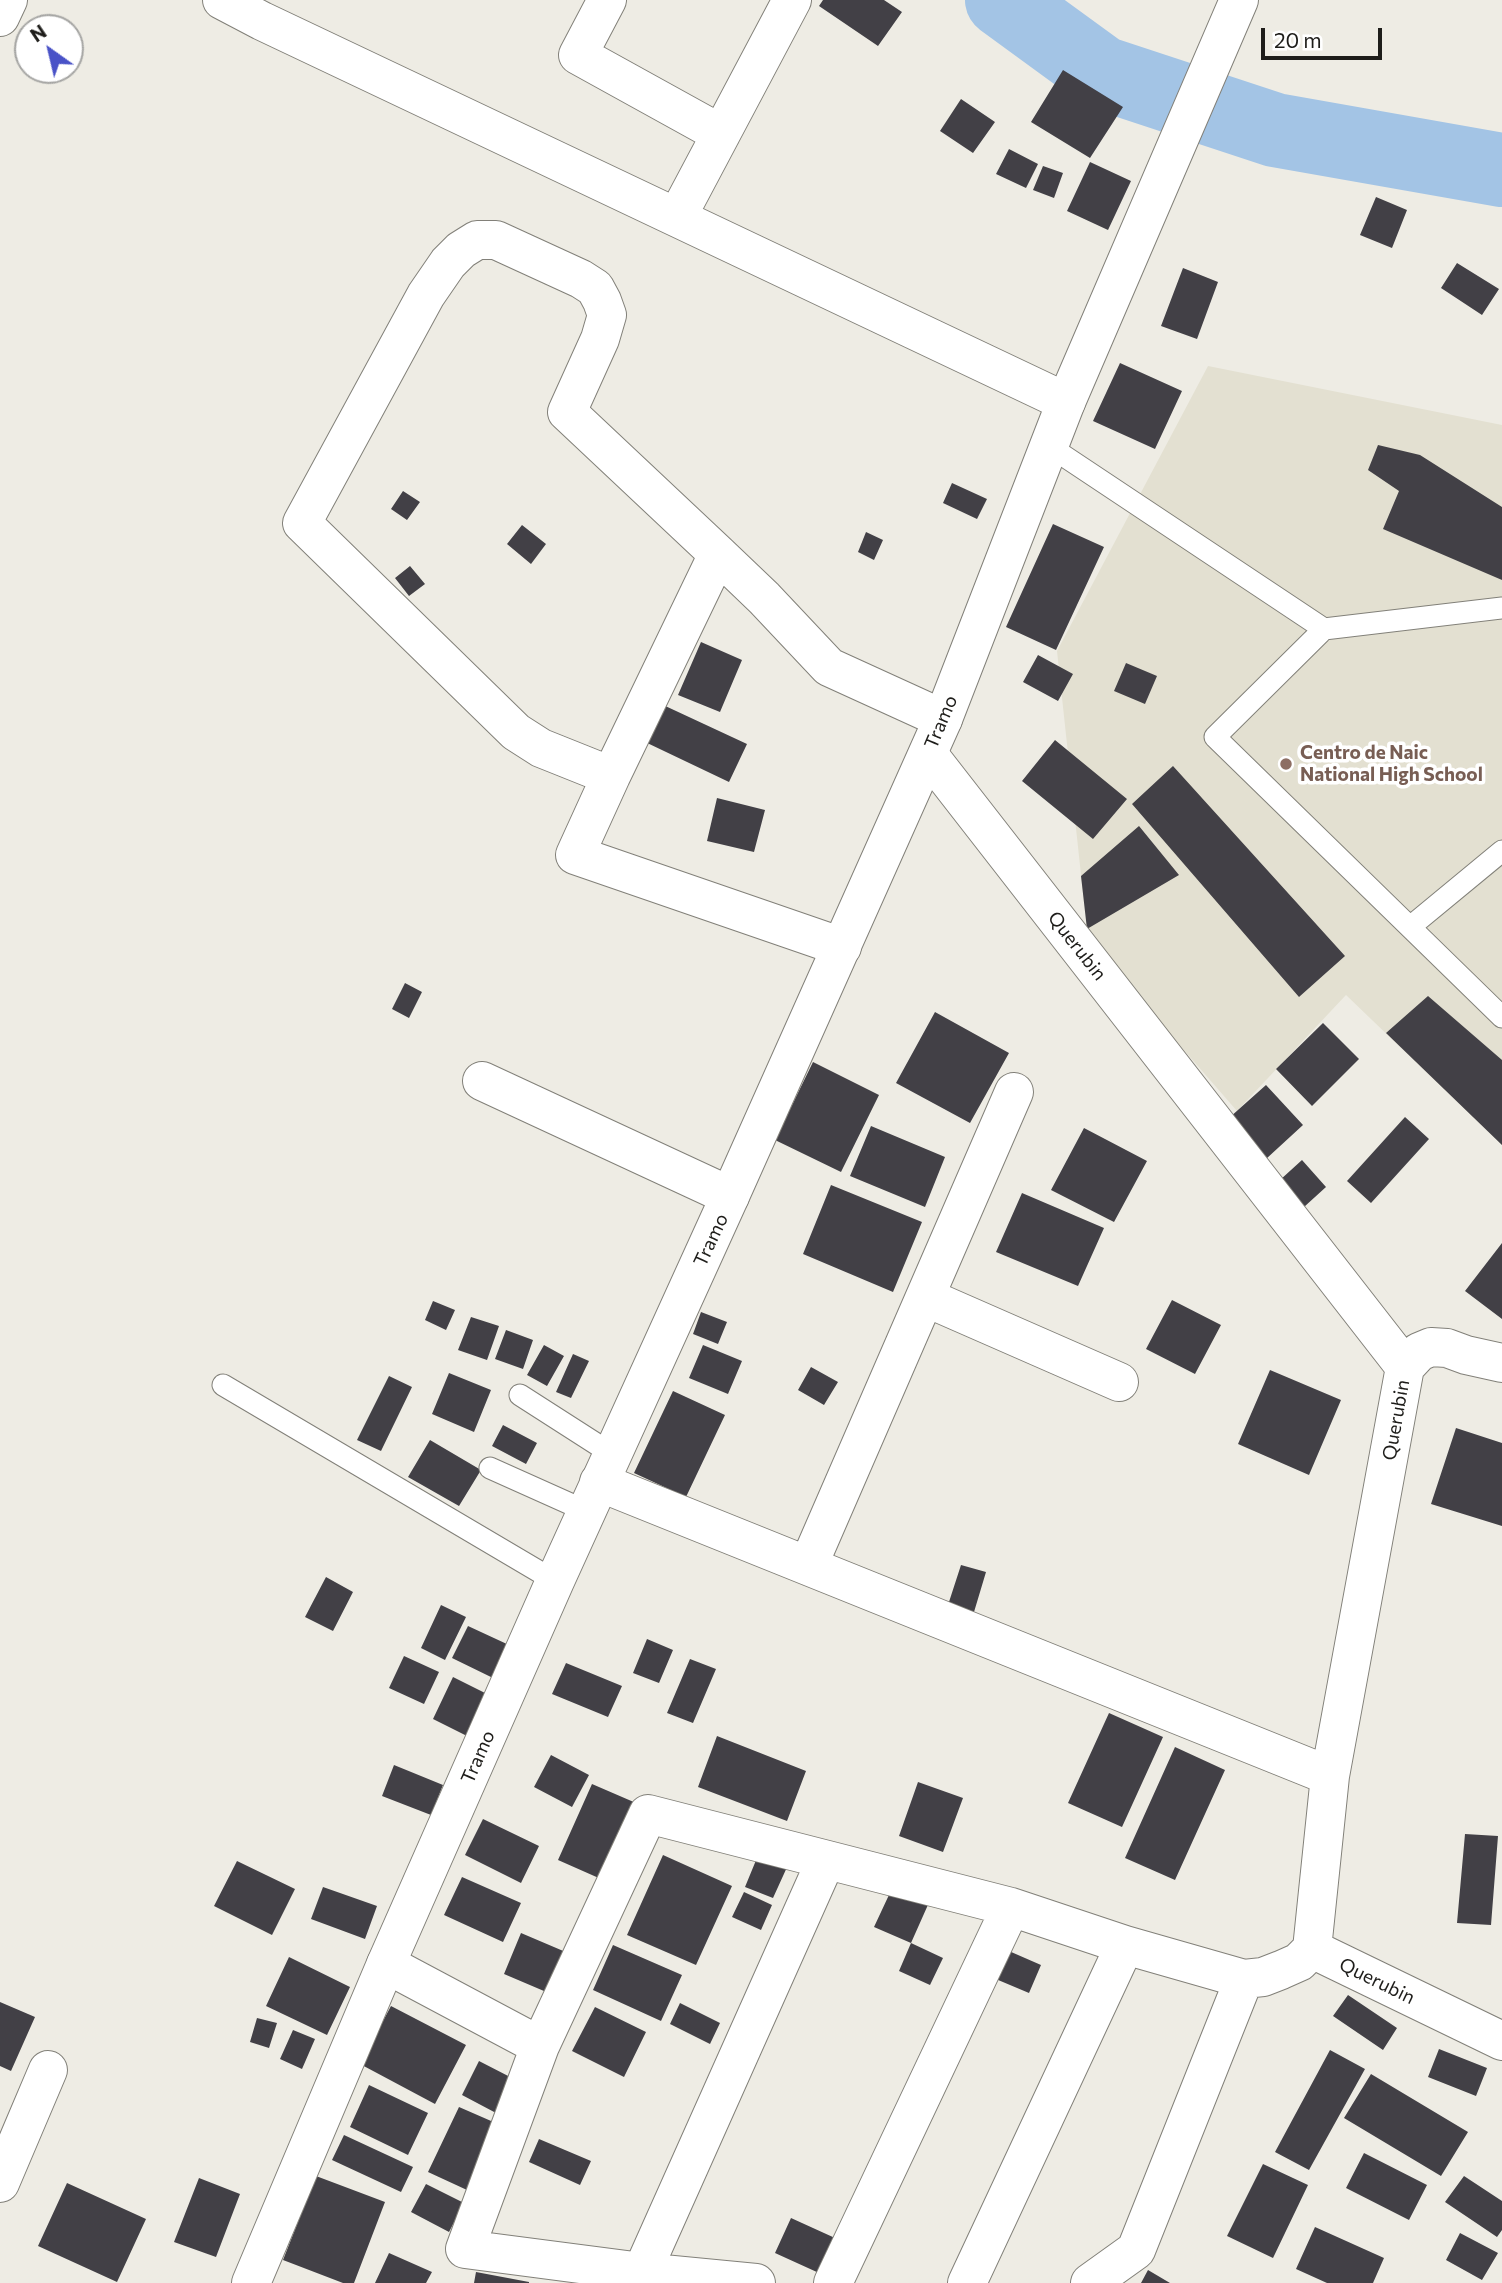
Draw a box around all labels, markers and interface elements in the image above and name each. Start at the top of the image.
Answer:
north arrow [14,14,84,84]
scale bar [1264,14,1385,58]
text: N [26,19,50,46]
text: 20 m [1274,27,1322,52]
street label: Tramo [920,692,962,752]
place label: Centro de Naic National High School [1300,742,1483,786]
marker: Centro de Naic National High School [1278,756,1294,772]
street label: Querubin [1043,907,1111,985]
street label: Tramo [689,1210,733,1270]
street label: Querubin [1378,1378,1414,1462]
street label: Tramo [456,1727,500,1787]
street label: Querubin [1335,1953,1419,2009]

